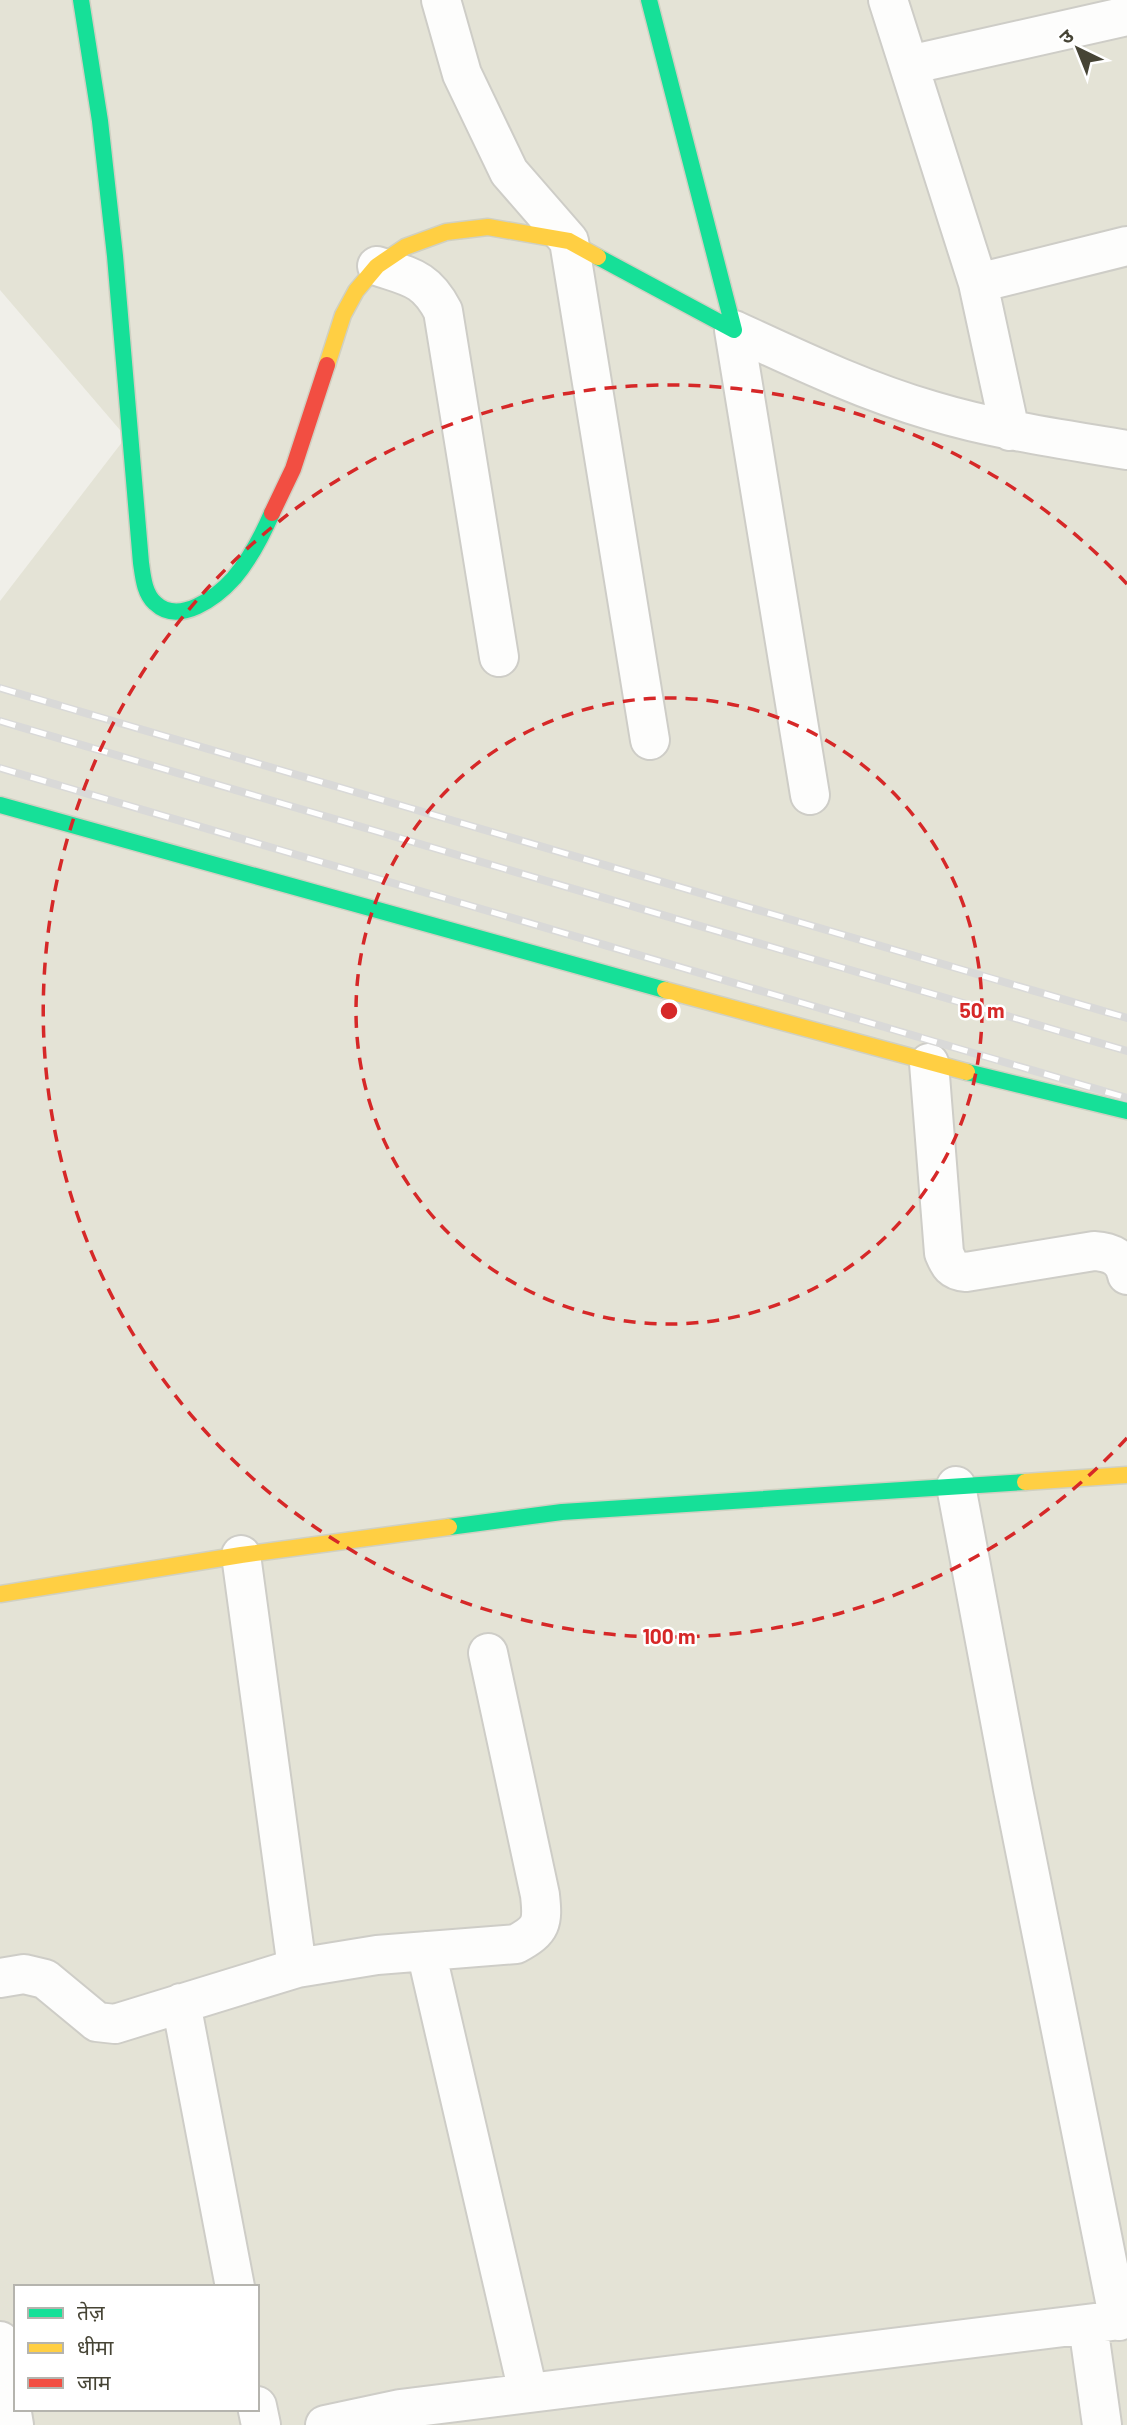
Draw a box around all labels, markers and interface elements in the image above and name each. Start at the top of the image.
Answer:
north arrow [1043,14,1113,84]
text: उ [1054,23,1079,48]
text: 50 m [959,997,1005,1022]
centre of rings [657,999,681,1023]
text: 100 m [642,1623,696,1648]
legend [14,2285,259,2411]
text: तेज़ [77,2299,105,2324]
text: धीमा [77,2334,114,2359]
text: जाम [77,2369,111,2394]

